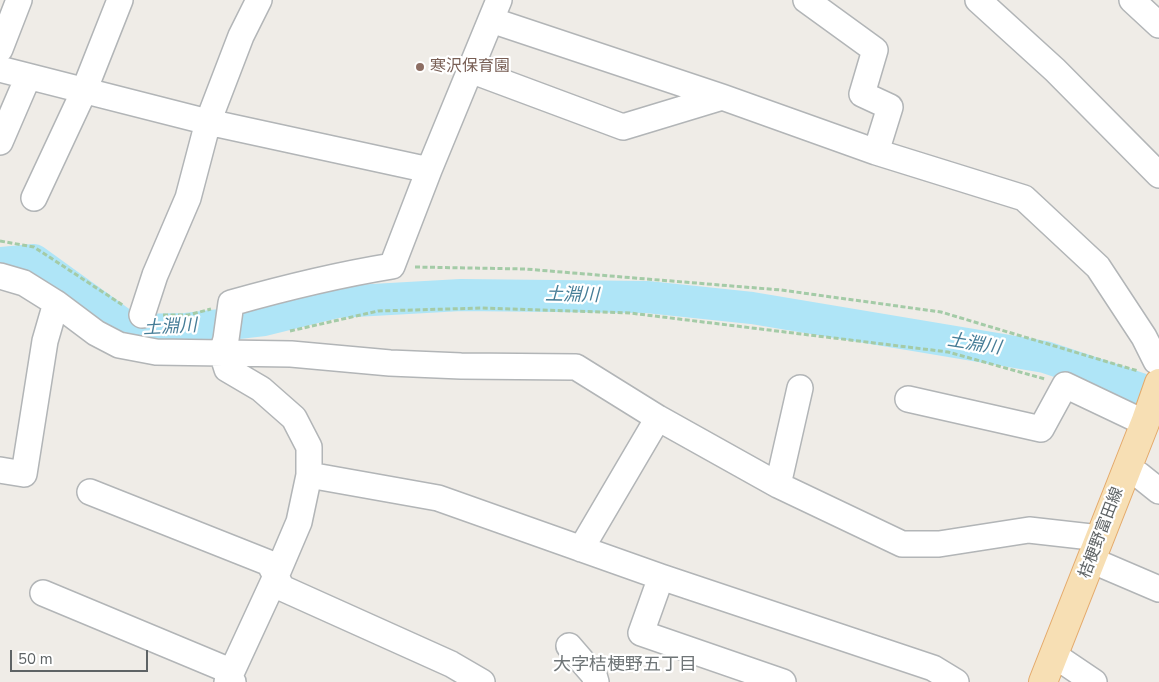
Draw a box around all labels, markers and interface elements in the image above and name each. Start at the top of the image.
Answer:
place label: 寒沢保育園 [430,57,510,77]
marker: 寒沢保育園 [414,61,426,73]
water label: 土淵川 [545,285,599,307]
water label: 土淵川 [142,316,198,340]
water label: 土淵川 [946,330,1002,360]
street label: 桔梗野富田線 [1076,485,1128,581]
scale bar [12,640,150,672]
text: 50 m [18,649,53,669]
district label: 大字桔梗野五丁目 [553,655,697,677]

